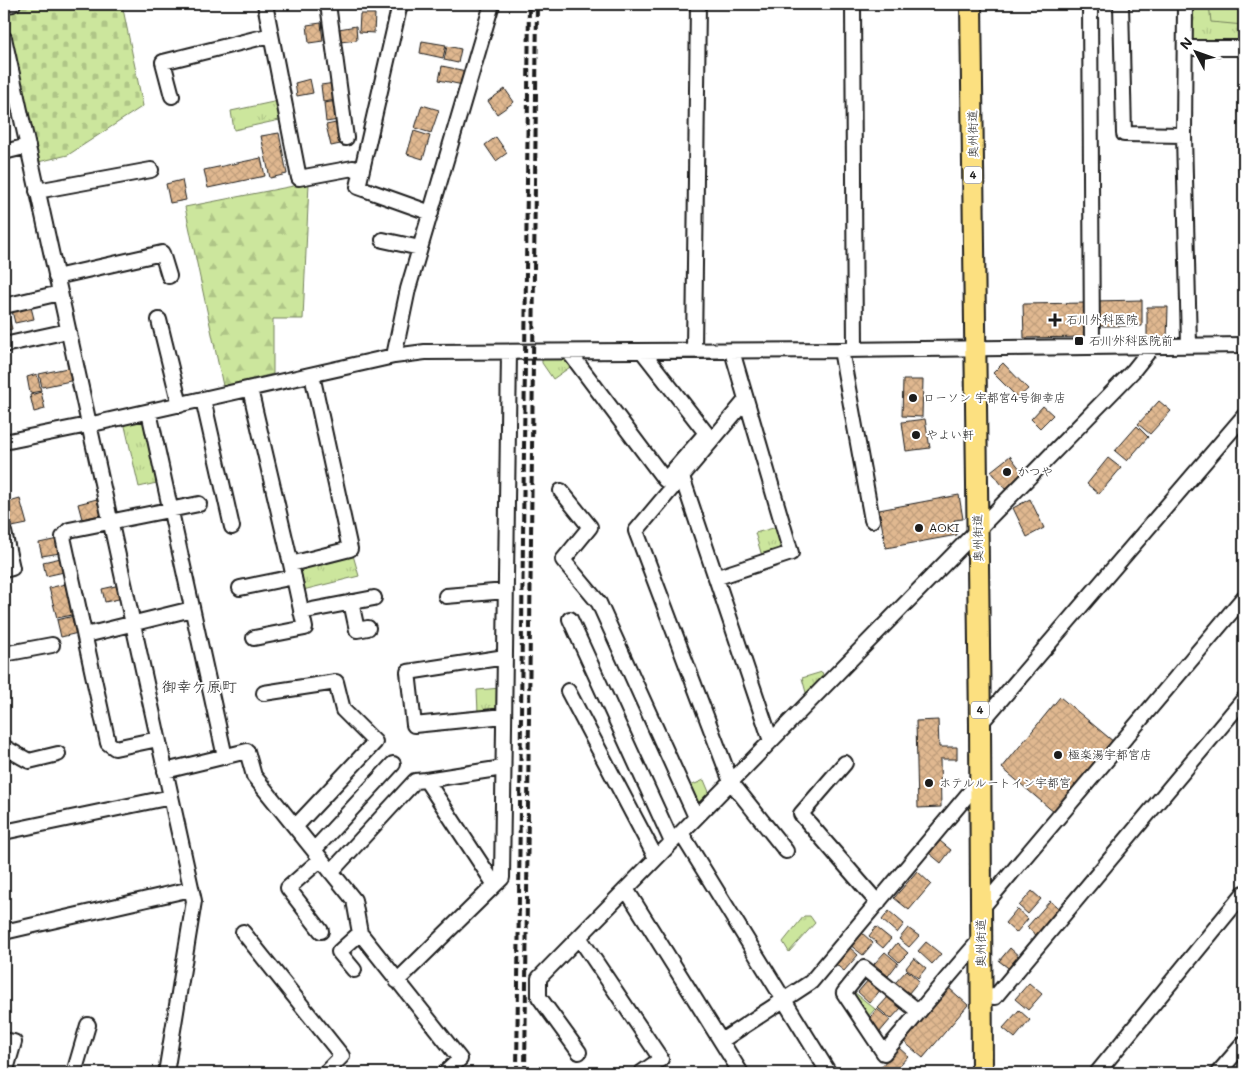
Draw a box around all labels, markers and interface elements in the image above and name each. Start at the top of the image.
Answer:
north arrow [1170,28,1220,78]
text: N [1175,33,1196,53]
street label: 奥州街道 [964,110,980,158]
road number: 4 [964,166,982,184]
place label: 石川外科医院 [1066,311,1138,327]
marker: 石川外科医院 [1048,313,1062,327]
place label: 石川外科医院前 [1089,332,1173,348]
marker: 石川外科医院前 [1073,335,1085,347]
place label: ローソン 宇都宮4号御幸店 [923,389,1066,405]
marker: ローソン 宇都宮4号御幸店 [907,392,919,404]
place label: やよい軒 [926,426,974,442]
marker: やよい軒 [910,429,922,441]
place label: かつや [1017,463,1053,479]
marker: かつや [1001,466,1013,478]
street label: 奥州街道 [969,514,985,562]
place label: AOKI [929,519,959,535]
marker: AOKI [913,522,925,534]
district label: 御幸ケ原町 [161,676,237,696]
road number: 4 [971,702,989,718]
place label: 極楽湯宇都宮店 [1068,746,1152,762]
marker: 極楽湯宇都宮店 [1052,749,1064,761]
place label: ホテルルートイン宇都宮 [939,774,1071,790]
marker: ホテルルートイン宇都宮 [923,777,935,789]
street label: 奥州街道 [972,919,988,967]

